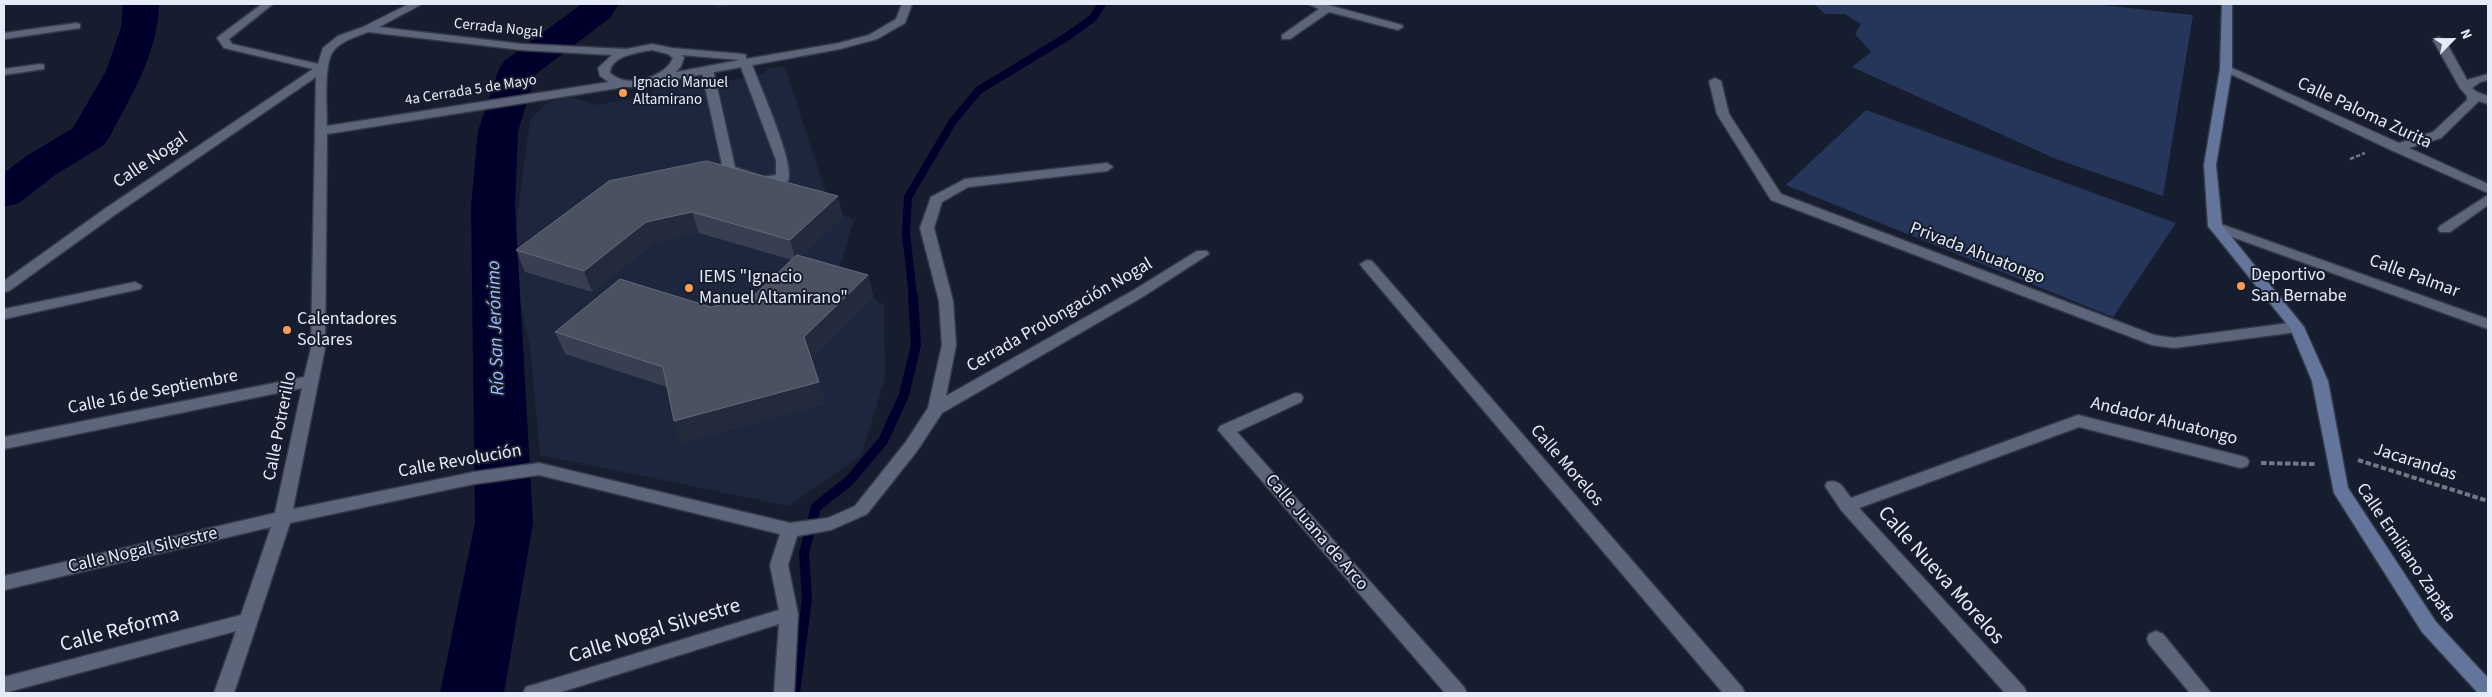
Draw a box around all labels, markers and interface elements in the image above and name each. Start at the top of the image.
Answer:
street label: Cerrada Nogal [453,15,543,43]
north arrow [2427,15,2477,65]
text: N [2455,26,2477,42]
street label: 4a Cerrada 5 de Mayo [404,72,538,110]
street label: Calle Paloma Zurita [2293,73,2435,155]
place label: Ignacio Manuel Altamirano [633,75,728,110]
marker: Ignacio Manuel Altamirano [617,87,629,99]
street label: Calle Nogal [110,128,192,194]
street label: Privada Ahuatongo [1906,218,2048,290]
street label: Calle Palmar [2366,251,2462,303]
street label: Cerrada Prolongación Nogal [963,254,1157,378]
water label: Río San Jerónimo [483,260,511,396]
place label: Deportivo San Bernabe [2251,265,2347,308]
place label: IEMS "Ignacio Manuel Altamirano" [699,267,848,310]
marker: Deportivo San Bernabe [2235,280,2247,292]
marker: IEMS "Ignacio Manuel Altamirano" [683,282,695,294]
place label: Calentadores Solares [297,309,397,352]
marker: Calentadores Solares [281,324,293,336]
street label: Calle 16 de Septiembre [66,366,240,420]
street label: Calle Potrerillo [260,369,302,483]
street label: Andador Ahuatongo [2088,393,2240,451]
street label: Calle Morelos [1525,421,1607,511]
street label: Jacarandas [2371,439,2459,487]
street label: Calle Revolución [397,441,523,483]
street label: Calle Juana de Arco [1260,470,1372,596]
street label: Calle Emiliano Zapata [2350,479,2460,627]
street label: Calle Nueva Morelos [1871,502,2009,650]
street label: Calle Nogal Silvestre [66,523,220,579]
street label: Calle Nogal Silvestre [566,594,744,670]
street label: Calle Reforma [58,603,182,659]

